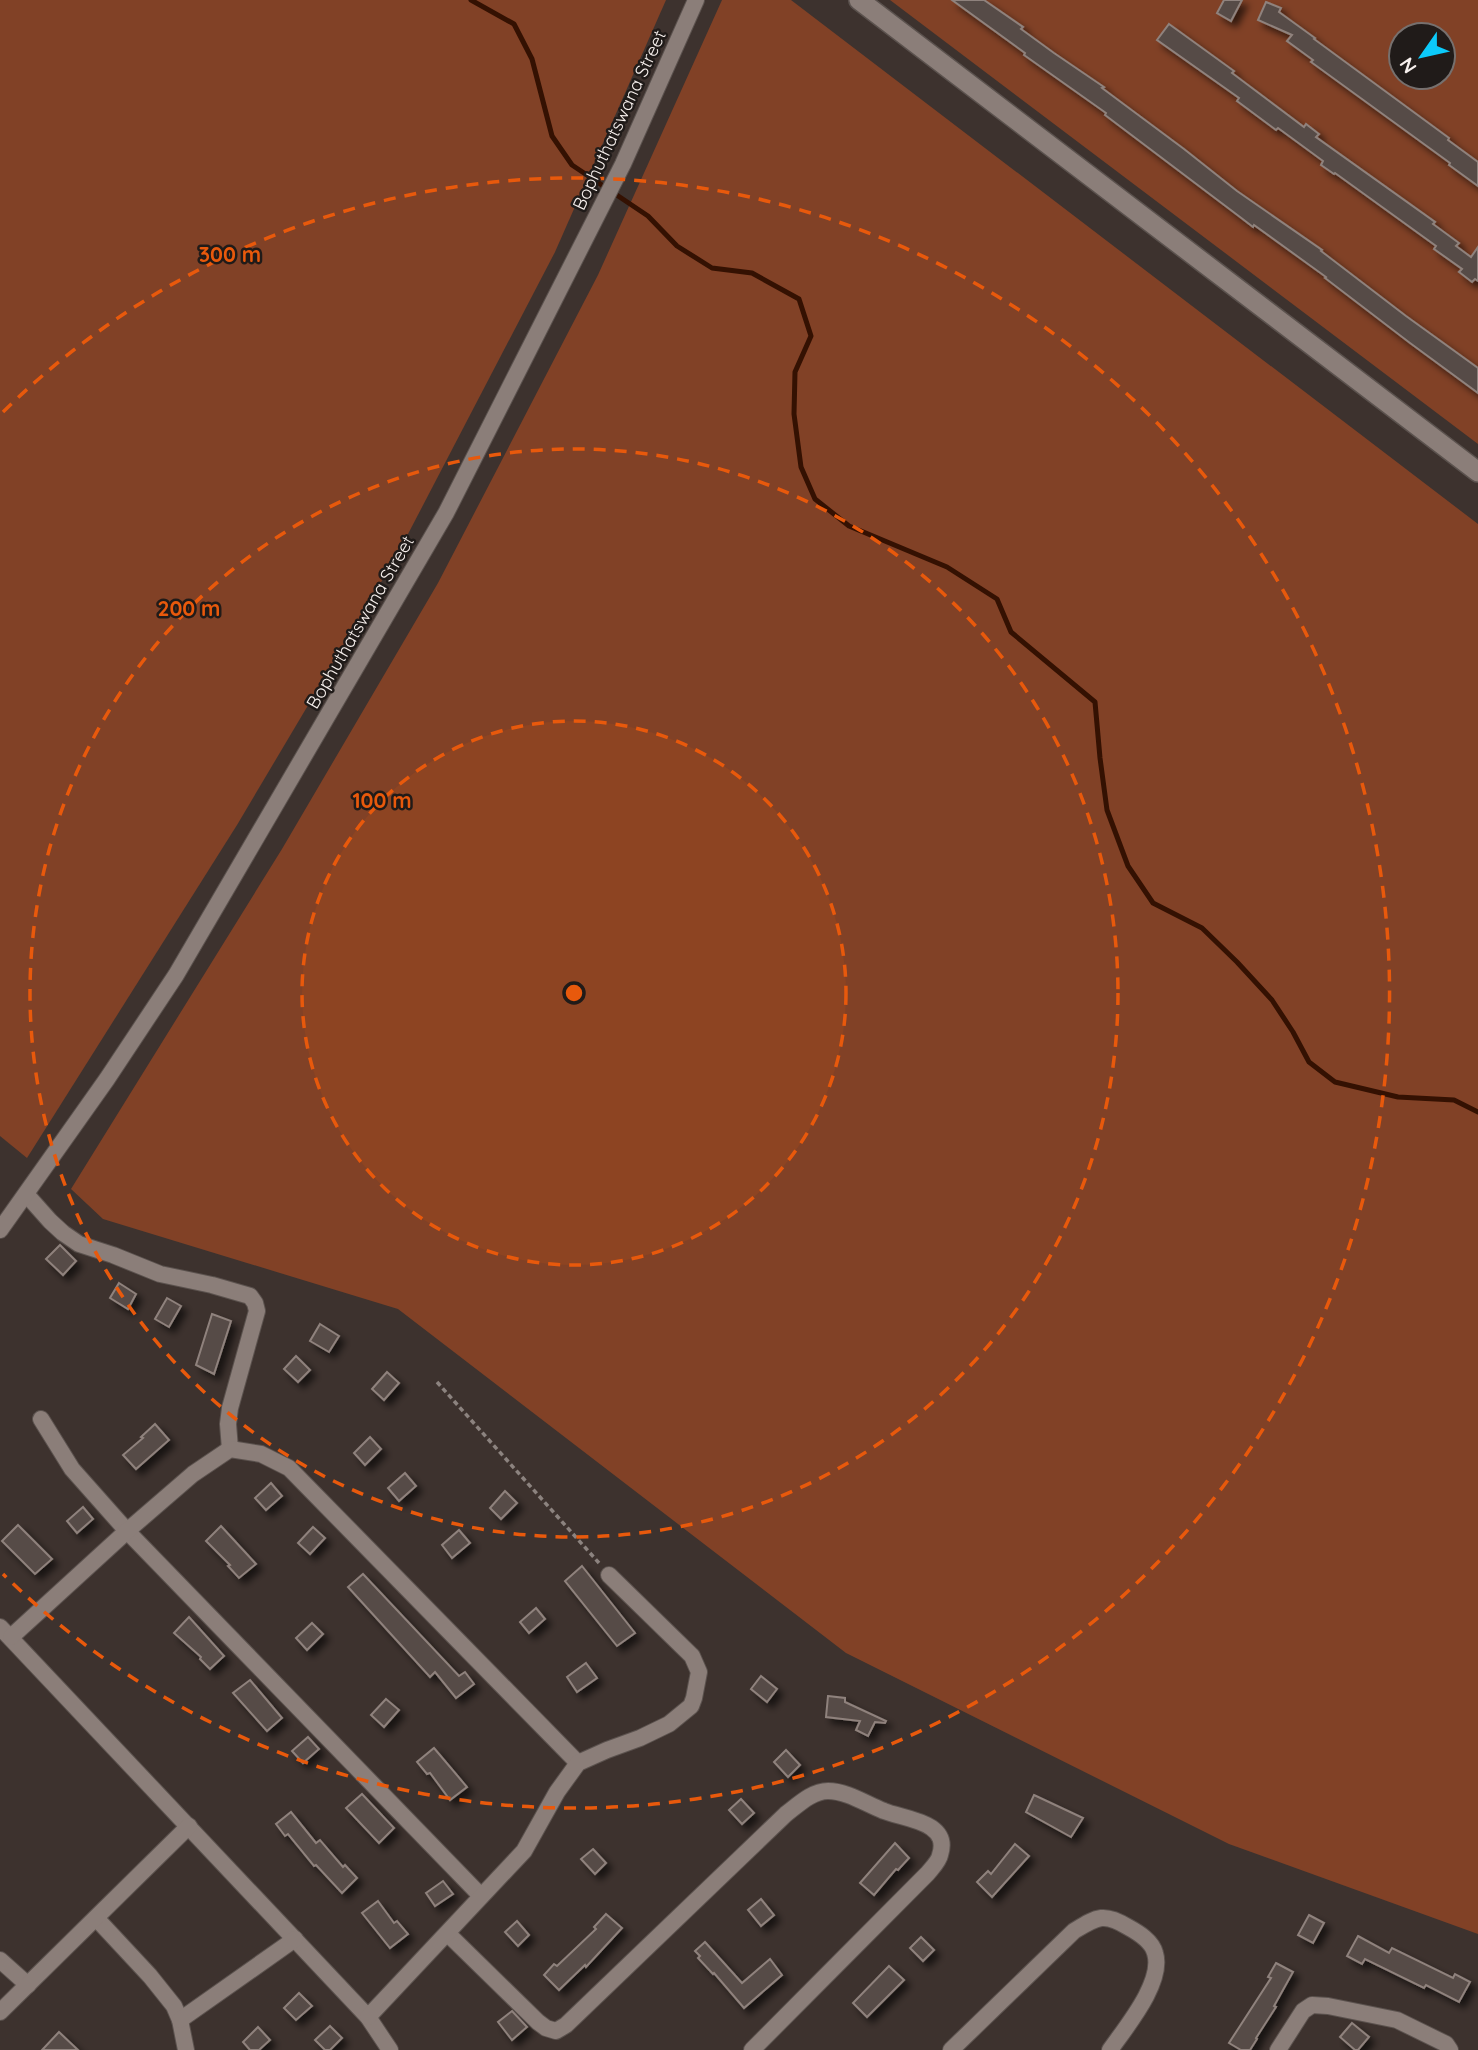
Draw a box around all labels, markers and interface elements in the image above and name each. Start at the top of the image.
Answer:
north arrow [1387,21,1457,91]
street label: Bophuthatswana Street [567,26,671,214]
text: N [1394,53,1422,78]
text: 300 m [199,241,261,267]
street label: Bophuthatswana Street [301,531,419,713]
text: 200 m [158,595,220,621]
text: 100 m [352,787,412,813]
centre of rings [562,981,586,1005]

